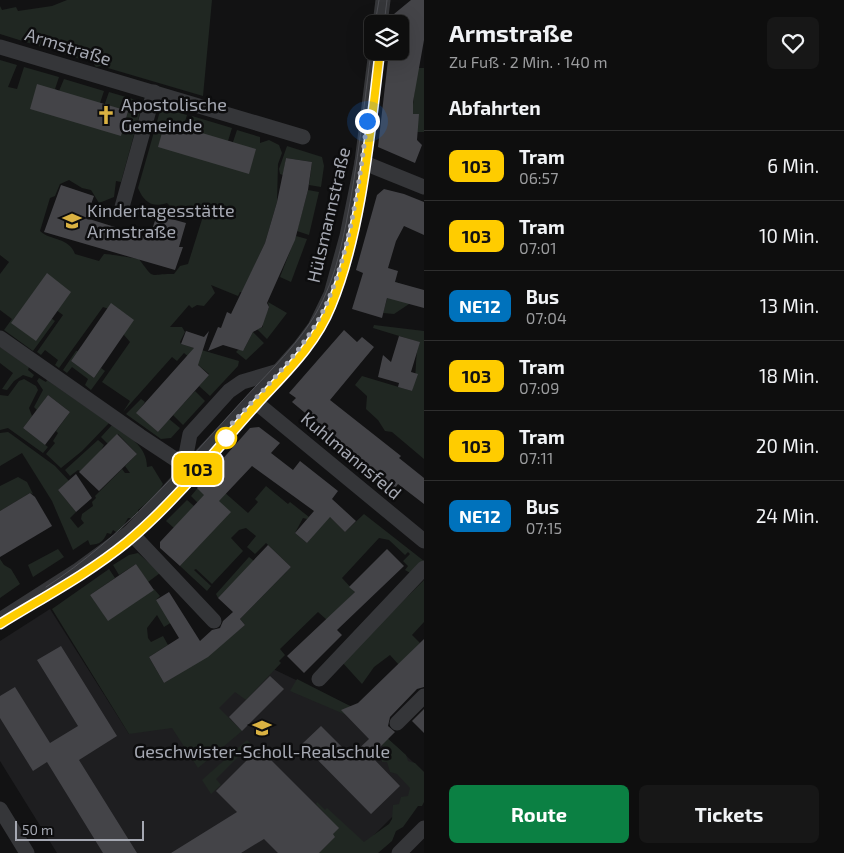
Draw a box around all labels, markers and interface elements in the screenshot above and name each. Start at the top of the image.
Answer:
map controls [364,15,409,60]
button: layers [364,15,409,60]
button: heart [767,17,819,69]
text: Armstraße [449,18,573,47]
street label: Armstraße [22,22,114,70]
text: Zu Fuß · 2 Min. · 140 m [449,52,608,71]
place label: Apostolische Gemeinde [121,93,227,136]
text: Abfahrten [449,96,541,119]
church icon: Apostolische Gemeinde [95,104,117,126]
your location [355,109,380,134]
street label: Hülsmannstraße [302,145,354,285]
text: Tram [519,145,565,168]
text: 6 Min. [767,154,819,177]
text: 103 [462,155,491,177]
text: 06:57 [519,168,558,187]
place label: Kindertagesstätte Armstraße [87,199,235,242]
school or university icon: Kindertagesstätte Armstraße [61,210,83,232]
text: Tram [519,215,565,238]
text: 10 Min. [759,224,819,247]
text: 103 [462,225,491,247]
text: 07:01 [519,238,557,257]
text: Bus [526,285,559,308]
text: 13 Min. [760,294,819,317]
text: NE12 [459,295,501,317]
text: 07:04 [526,308,567,327]
text: Tram [519,355,565,378]
text: 18 Min. [759,364,819,387]
text: 103 [462,365,491,387]
text: 07:09 [519,378,559,397]
street label: Kuhlmannsfeld [297,407,406,504]
text: Tram [519,425,565,448]
unlabelled marker [215,427,237,449]
text: 20 Min. [756,434,819,457]
text: 103 [462,435,491,457]
text: 07:11 [519,448,553,467]
line badge: 103 [169,453,227,485]
text: 103 [183,458,213,480]
text: Bus [526,495,559,518]
text: 24 Min. [756,504,819,527]
text: NE12 [459,505,501,527]
text: 07:15 [526,518,562,537]
school or university icon: Geschwister-Scholl-Realschule [251,717,273,739]
place label: Geschwister-Scholl-Realschule [134,740,390,762]
button: Route [449,785,629,843]
button: Tickets [639,785,819,843]
scale bar [15,818,144,841]
text: 50 m [22,821,53,838]

